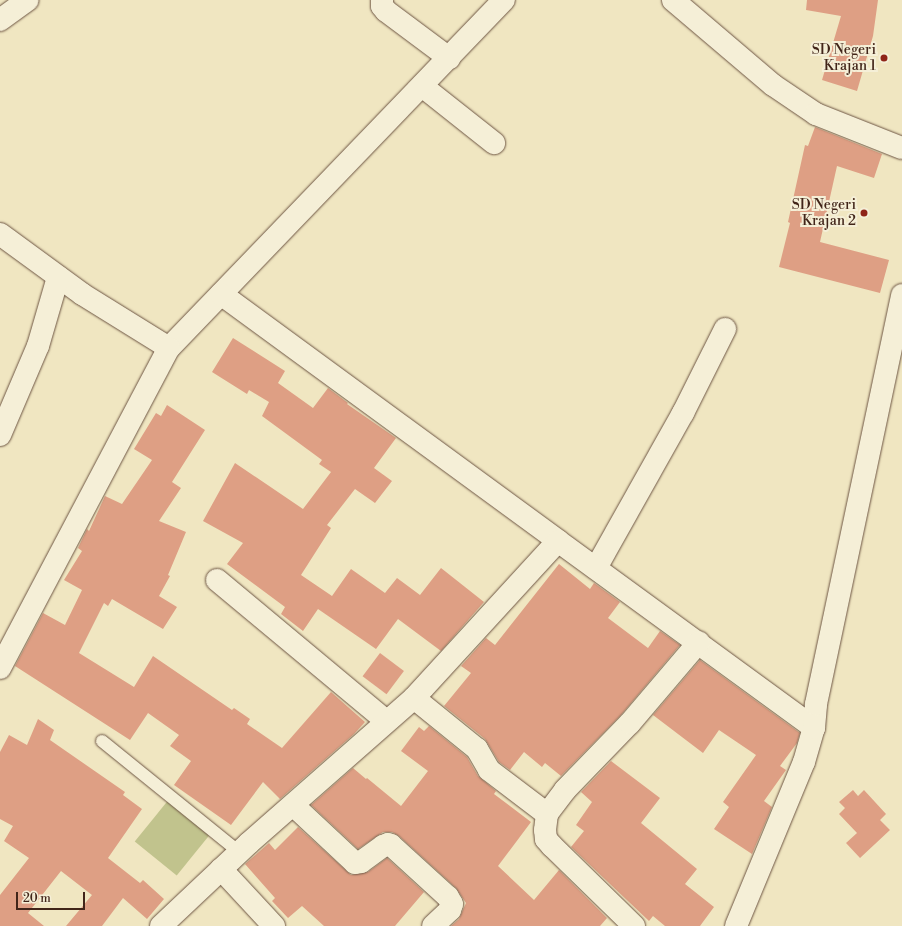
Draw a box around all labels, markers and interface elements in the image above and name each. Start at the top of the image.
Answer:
place label: SD Negeri Krajan 1 [812,42,876,74]
marker: SD Negeri Krajan 1 [879,53,889,63]
place label: SD Negeri Krajan 2 [792,197,856,230]
marker: SD Negeri Krajan 2 [859,208,869,218]
scale bar [18,884,87,910]
text: 20 m [23,891,51,906]

